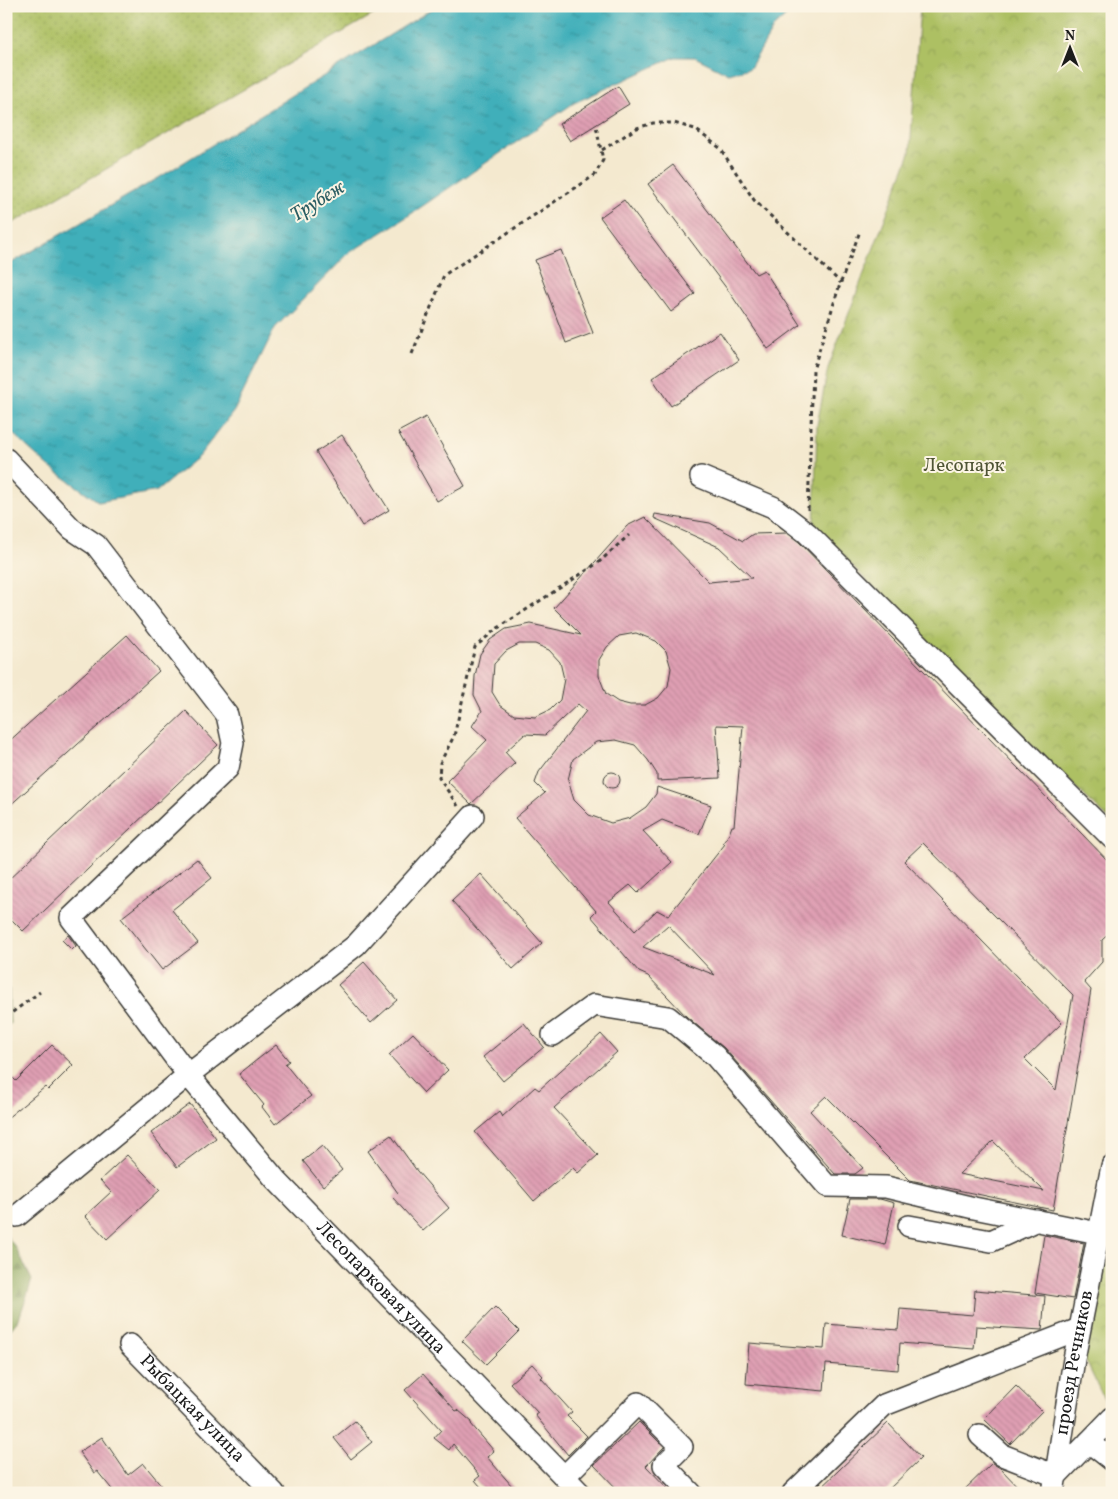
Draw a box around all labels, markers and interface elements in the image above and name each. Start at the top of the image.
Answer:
north arrow [1046,22,1096,72]
text: N [1065,27,1075,46]
water label: Трубеж [285,174,351,230]
park label: Лесопарк [923,453,1005,479]
street label: Лесопарковая улица [310,1215,451,1360]
street label: проезд Речников [1049,1288,1100,1437]
street label: Рыбацкая улица [133,1349,251,1469]

